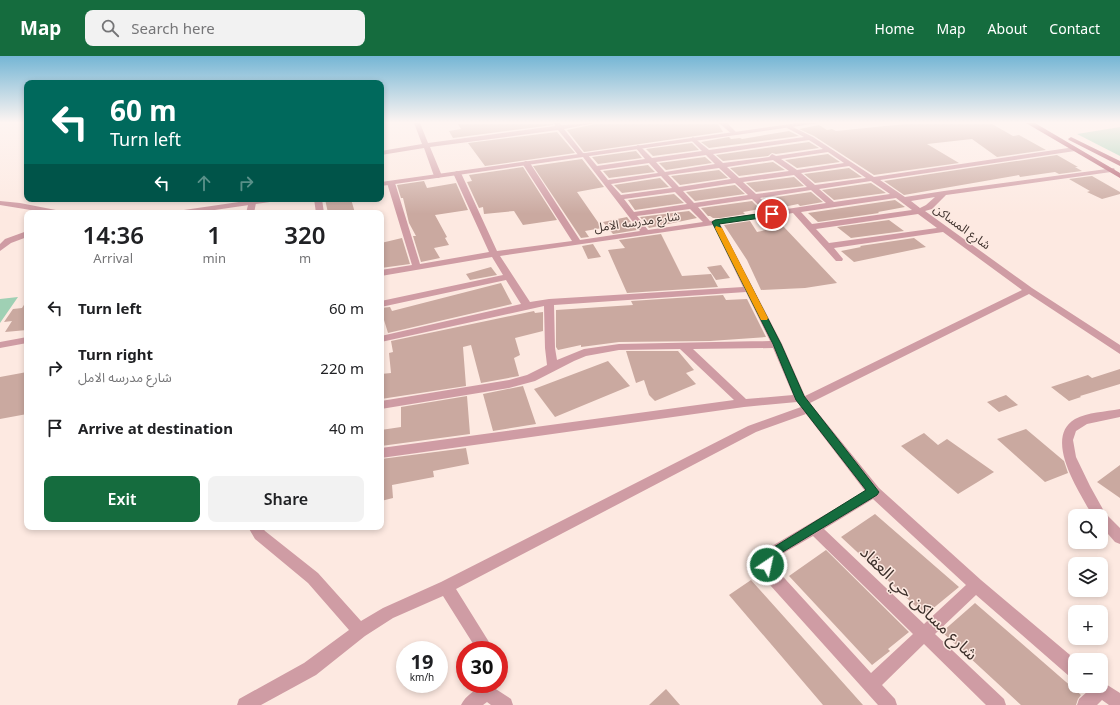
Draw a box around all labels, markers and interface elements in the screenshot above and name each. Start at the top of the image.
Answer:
search box [85,10,365,46]
text: Map [20,15,61,41]
icon: search [99,17,121,39]
text: Search here [131,18,215,38]
text: Home [875,19,914,38]
text: Map [936,19,966,38]
text: About [988,19,1027,38]
text: Contact [1049,19,1100,38]
text: 60 m [110,91,177,129]
icon: left [44,96,96,148]
text: Turn left [110,127,181,151]
icon: left [151,172,173,194]
icon: ahead [193,172,215,194]
icon: right [235,172,257,194]
pin [755,197,789,231]
street label: شارع المساكن [930,200,994,254]
icon: arrive [761,203,783,225]
street label: شارع مدرسه الامل [593,207,681,237]
text: 14:36 [82,218,144,251]
text: 1 [207,218,221,251]
text: 320 [284,218,326,251]
text: Arrival [93,249,133,267]
text: min [202,249,226,267]
text: m [299,249,311,267]
icon: left [44,297,66,319]
text: Turn left [78,298,142,318]
text: 60 m [329,298,364,318]
text: Turn right [78,344,153,364]
icon: right [44,357,66,379]
text: 220 m [320,358,364,378]
text: شارع مدرسه الامل [78,368,172,386]
icon: arrive [44,417,66,439]
text: Arrive at destination [78,418,233,438]
text: 40 m [329,418,364,438]
button: Exit [44,476,200,522]
button: Share [208,476,364,522]
map controls [1068,509,1108,693]
button: search [1068,509,1108,549]
street label: شارع مساكن حي العقاد [854,540,983,666]
position arrow [746,544,788,586]
button: layers [1068,557,1108,597]
button: + [1068,605,1108,645]
speed limit sign: 30 [456,641,508,693]
text: 19 [411,648,433,675]
button: − [1068,653,1108,693]
text: km/h [410,670,434,684]

